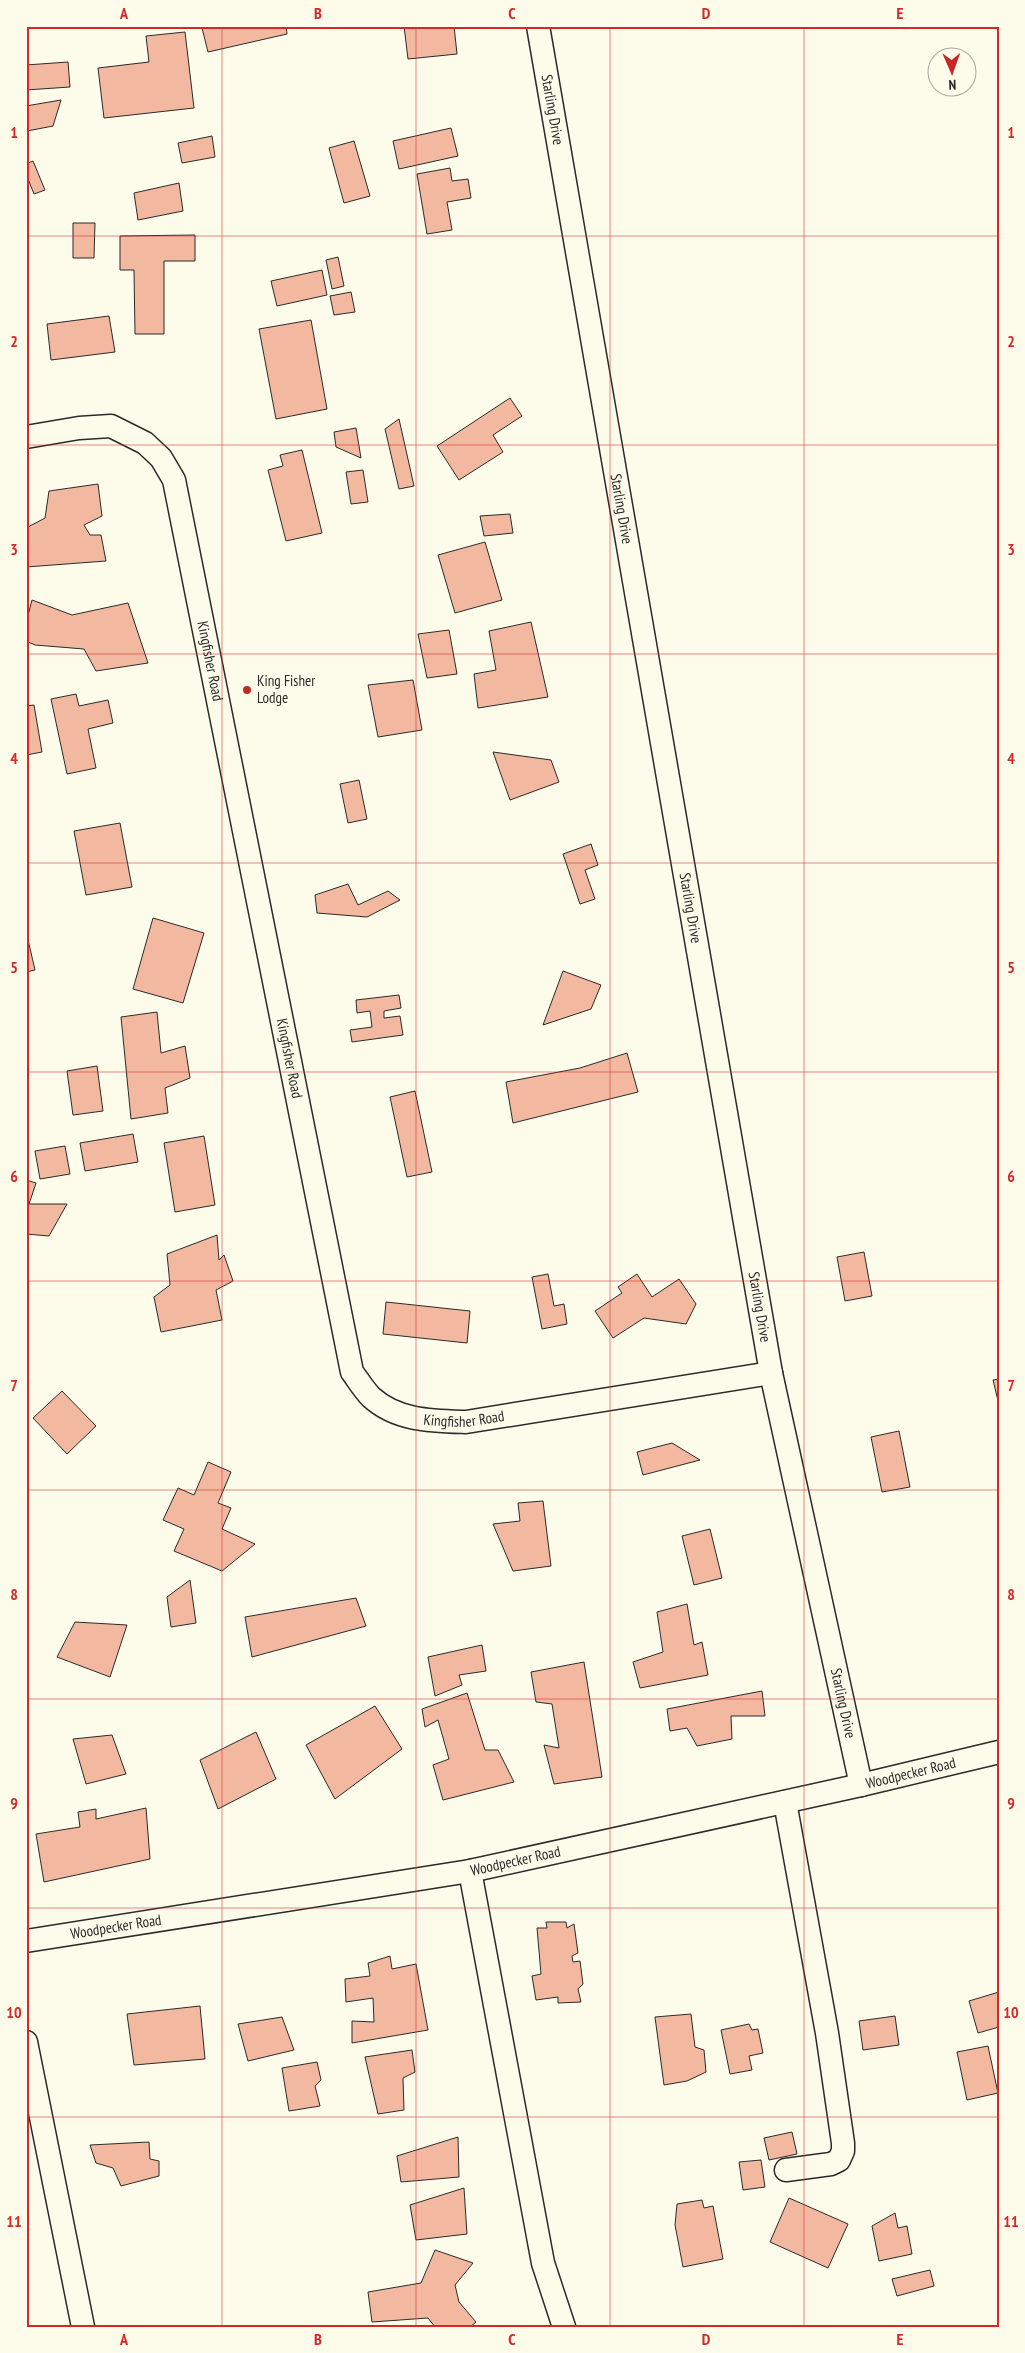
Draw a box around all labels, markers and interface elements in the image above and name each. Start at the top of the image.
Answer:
text: A [119,3,129,23]
text: B [314,3,322,23]
text: C [508,3,516,23]
text: D [702,3,711,23]
text: E [897,3,904,23]
north arrow [928,48,978,98]
street label: Starling Drive [538,73,568,146]
text: N [948,76,957,94]
text: 1 [10,122,18,142]
text: 1 [1007,122,1015,142]
text: 2 [10,331,18,351]
text: 2 [1007,331,1015,351]
street label: Starling Drive [607,472,637,545]
text: 3 [10,539,18,559]
text: 3 [1007,539,1015,559]
street label: Kingfisher Road [193,619,228,703]
place label: King Fisher Lodge [257,671,316,707]
marker: King Fisher Lodge [241,684,253,696]
text: 4 [10,748,18,768]
text: 4 [1007,748,1015,768]
street label: Starling Drive [676,871,706,944]
text: 5 [10,957,18,977]
text: 5 [1007,957,1015,977]
street label: Kingfisher Road [273,1017,307,1100]
text: 6 [10,1166,18,1186]
text: 6 [1007,1166,1015,1186]
street label: Starling Drive [745,1270,775,1344]
text: 7 [10,1375,18,1395]
text: 7 [1007,1375,1015,1395]
street label: Kingfisher Road [423,1406,506,1431]
text: 8 [10,1584,18,1604]
text: 8 [1007,1584,1015,1604]
street label: Starling Drive [827,1666,860,1740]
street label: Woodpecker Road [864,1753,957,1793]
text: 9 [10,1793,18,1813]
text: 9 [1007,1793,1015,1813]
street label: Woodpecker Road [468,1841,562,1880]
street label: Woodpecker Road [69,1910,163,1943]
text: 10 [6,2002,22,2022]
text: 10 [1003,2002,1019,2022]
text: 11 [6,2211,22,2231]
text: 11 [1003,2211,1019,2231]
text: A [119,2329,129,2349]
text: B [314,2329,322,2349]
text: C [508,2329,516,2349]
text: D [702,2329,711,2349]
text: E [897,2329,904,2349]

